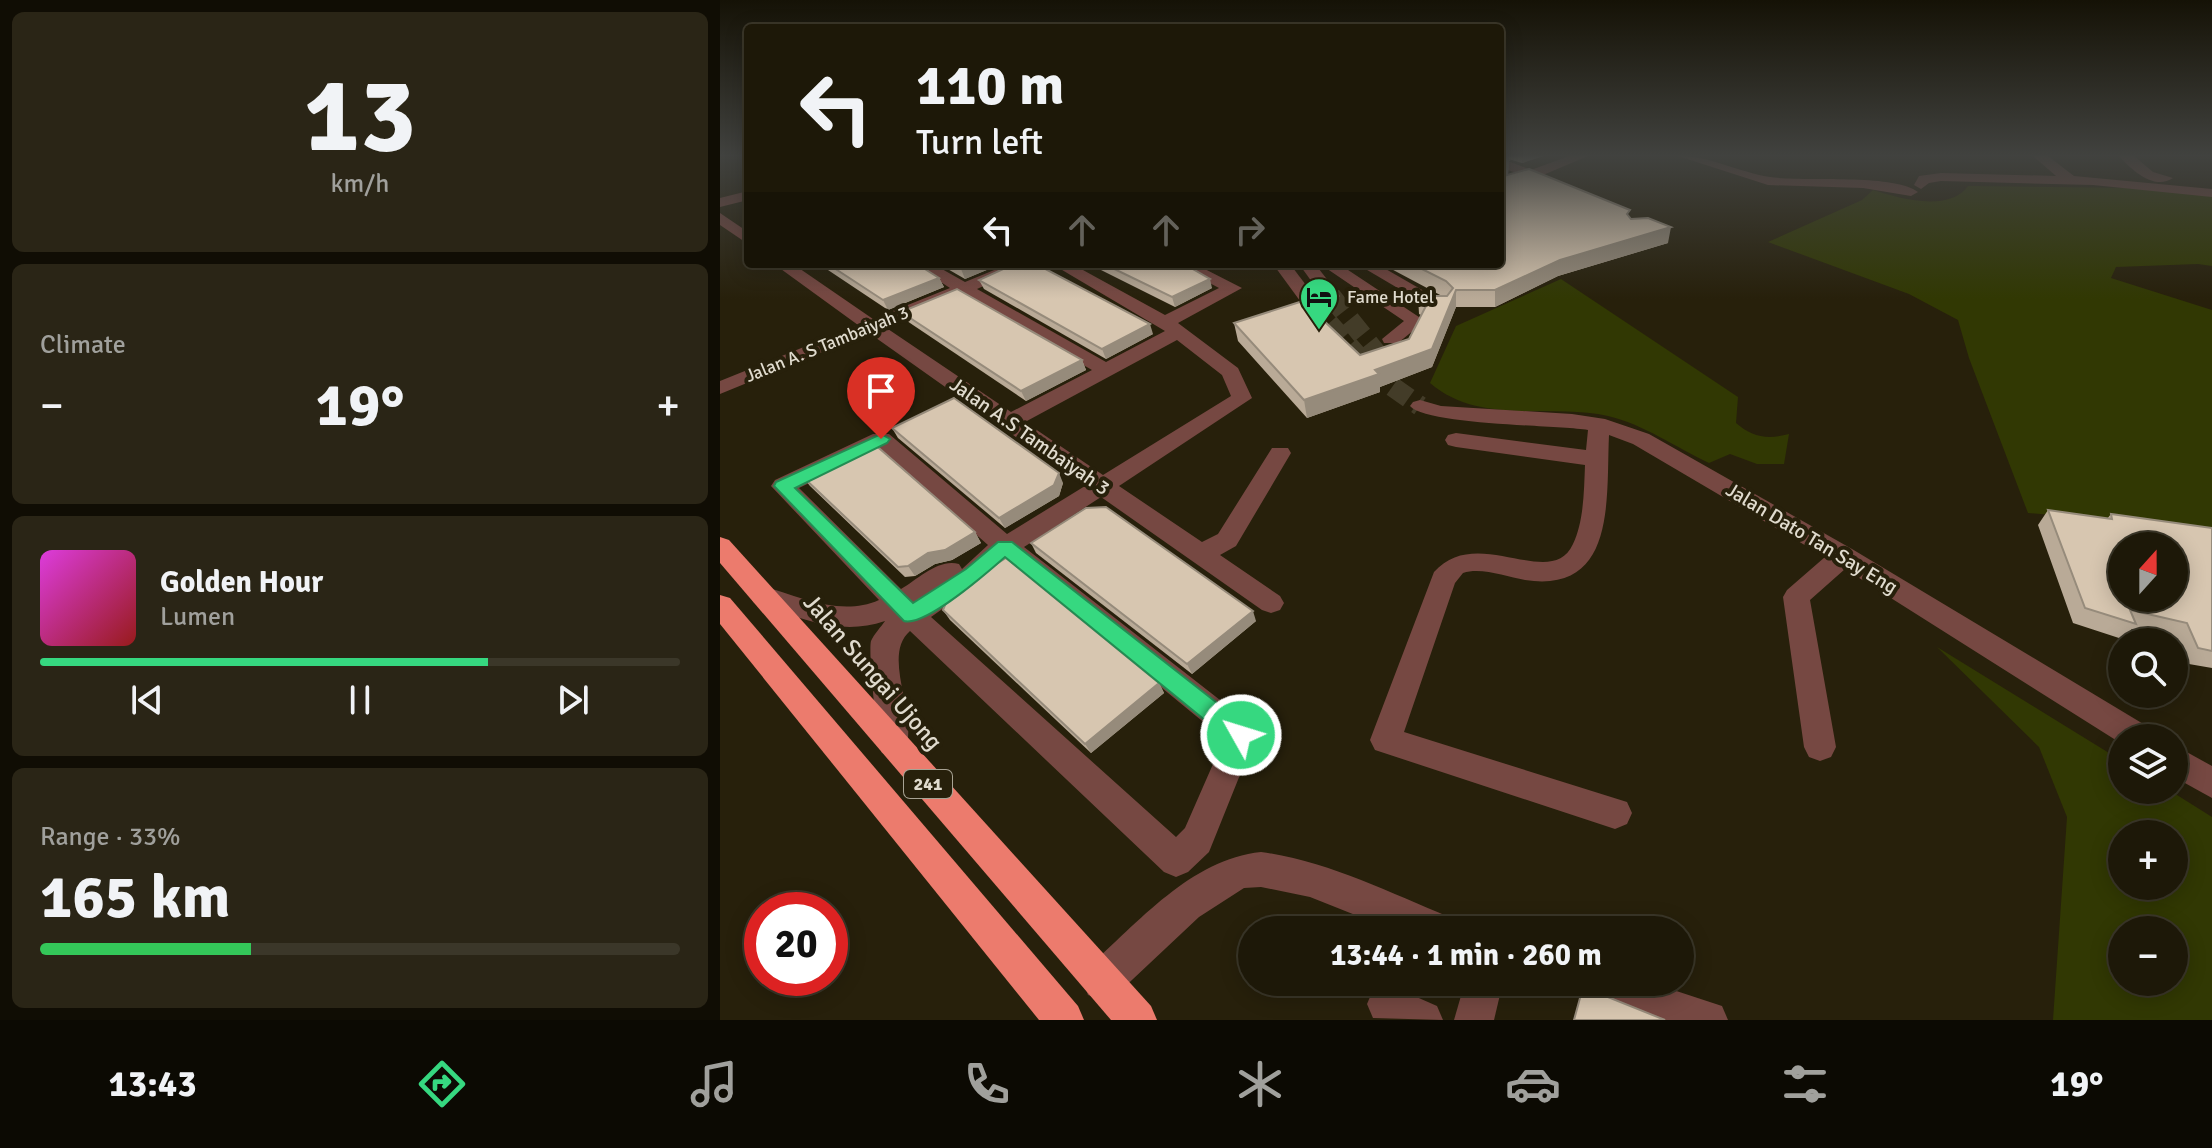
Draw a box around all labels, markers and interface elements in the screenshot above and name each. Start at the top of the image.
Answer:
text: 110 m [916,51,1064,120]
text: 13 [304,52,416,180]
icon: left [784,56,888,160]
text: Turn left [916,120,1043,165]
text: km/h [331,168,389,200]
icon: left [976,208,1020,252]
icon: ahead [1060,208,1104,252]
icon: ahead [1144,208,1188,252]
icon: right [1228,208,1272,252]
hotel icon: Fame Hotel [1298,276,1340,331]
place label: Fame Hotel [1347,286,1434,308]
street label: Jalan A. S Tambaiyah 3 [742,301,912,387]
text: Climate [40,329,126,361]
pin [847,357,915,439]
text: 19° [316,369,404,443]
icon: arrive [859,369,903,413]
street label: Jalan A.S Tambaiyah 3 [945,372,1114,501]
text: − [40,379,64,433]
text: + [656,379,680,433]
street label: Jalan Dato Tan Say Eng [1721,477,1902,600]
north arrow [2108,532,2188,612]
map controls [2108,532,2188,996]
text: Golden Hour [160,564,323,601]
street label: Jalan Sungai Ujong [797,588,949,756]
text: Lumen [160,601,235,633]
button: search [2108,628,2188,708]
icon: previous [125,678,169,722]
icon: pause [338,678,382,722]
icon: next [551,678,595,722]
position arrow [1199,693,1283,777]
button: layers [2108,724,2188,804]
road number: 241 [904,770,952,798]
button: + [2108,820,2188,900]
text: Range · 33% [40,821,181,853]
text: 165 km [40,861,230,935]
speed limit sign: 20 [744,892,848,996]
button: − [2108,916,2188,996]
text: 13:44 · 1 min · 260 m [1330,937,1602,974]
icon: directions [414,1056,470,1112]
icon: music [686,1056,742,1112]
icon: phone [959,1056,1015,1112]
icon: climate [1232,1056,1288,1112]
icon: car [1505,1056,1561,1112]
icon: filters [1777,1056,1833,1112]
text: 13:43 [108,1062,197,1107]
text: 19° [2050,1062,2104,1107]

